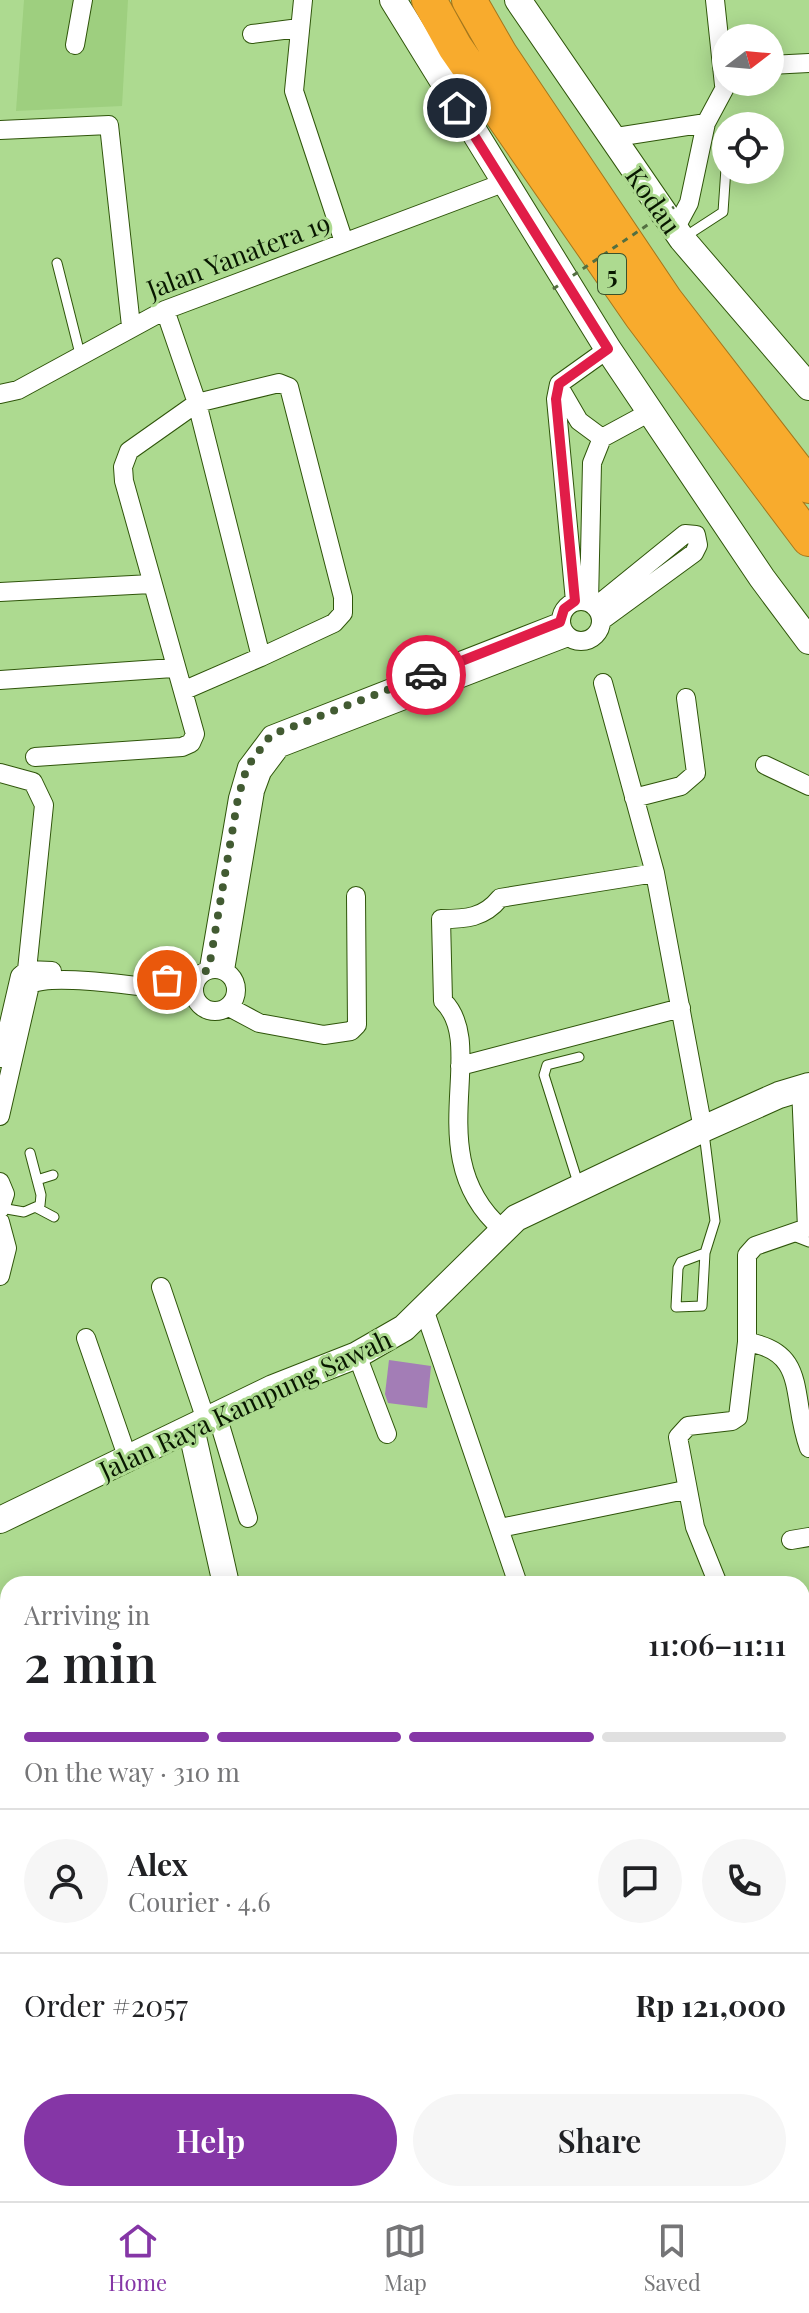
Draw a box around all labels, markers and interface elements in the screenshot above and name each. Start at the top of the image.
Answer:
north arrow [712,24,784,96]
map controls [712,24,784,184]
pin [423,74,491,142]
icon: home [435,86,479,130]
button: locate [712,112,784,184]
street label: Kodau [618,159,690,241]
street label: Jalan Yanatera 19 [141,204,335,306]
road number: 5 [598,254,626,294]
courier [386,635,466,715]
icon: car [404,653,448,697]
pin [133,946,201,1014]
icon: bag [145,958,189,1002]
street label: Jalan Raya Kampung Sawah [92,1321,397,1488]
text: Arriving in [24,1597,150,1632]
text: 11:06–11:11 [648,1624,786,1664]
text: 2 min [24,1627,157,1696]
text: On the way · 310 m [24,1754,240,1789]
button: person [24,1839,108,1923]
button: chat [598,1839,682,1923]
button: phone [702,1839,786,1923]
text: Alex [128,1844,188,1884]
text: Courier · 4.6 [128,1884,271,1919]
text: Order #2057 [24,1985,188,2025]
text: Rp 121,000 [635,1985,786,2025]
button: Help [24,2094,397,2186]
button: Share [413,2094,786,2186]
tab: Home [108,2219,167,2297]
tab: Map [383,2219,427,2297]
tab: Saved [644,2219,701,2297]

